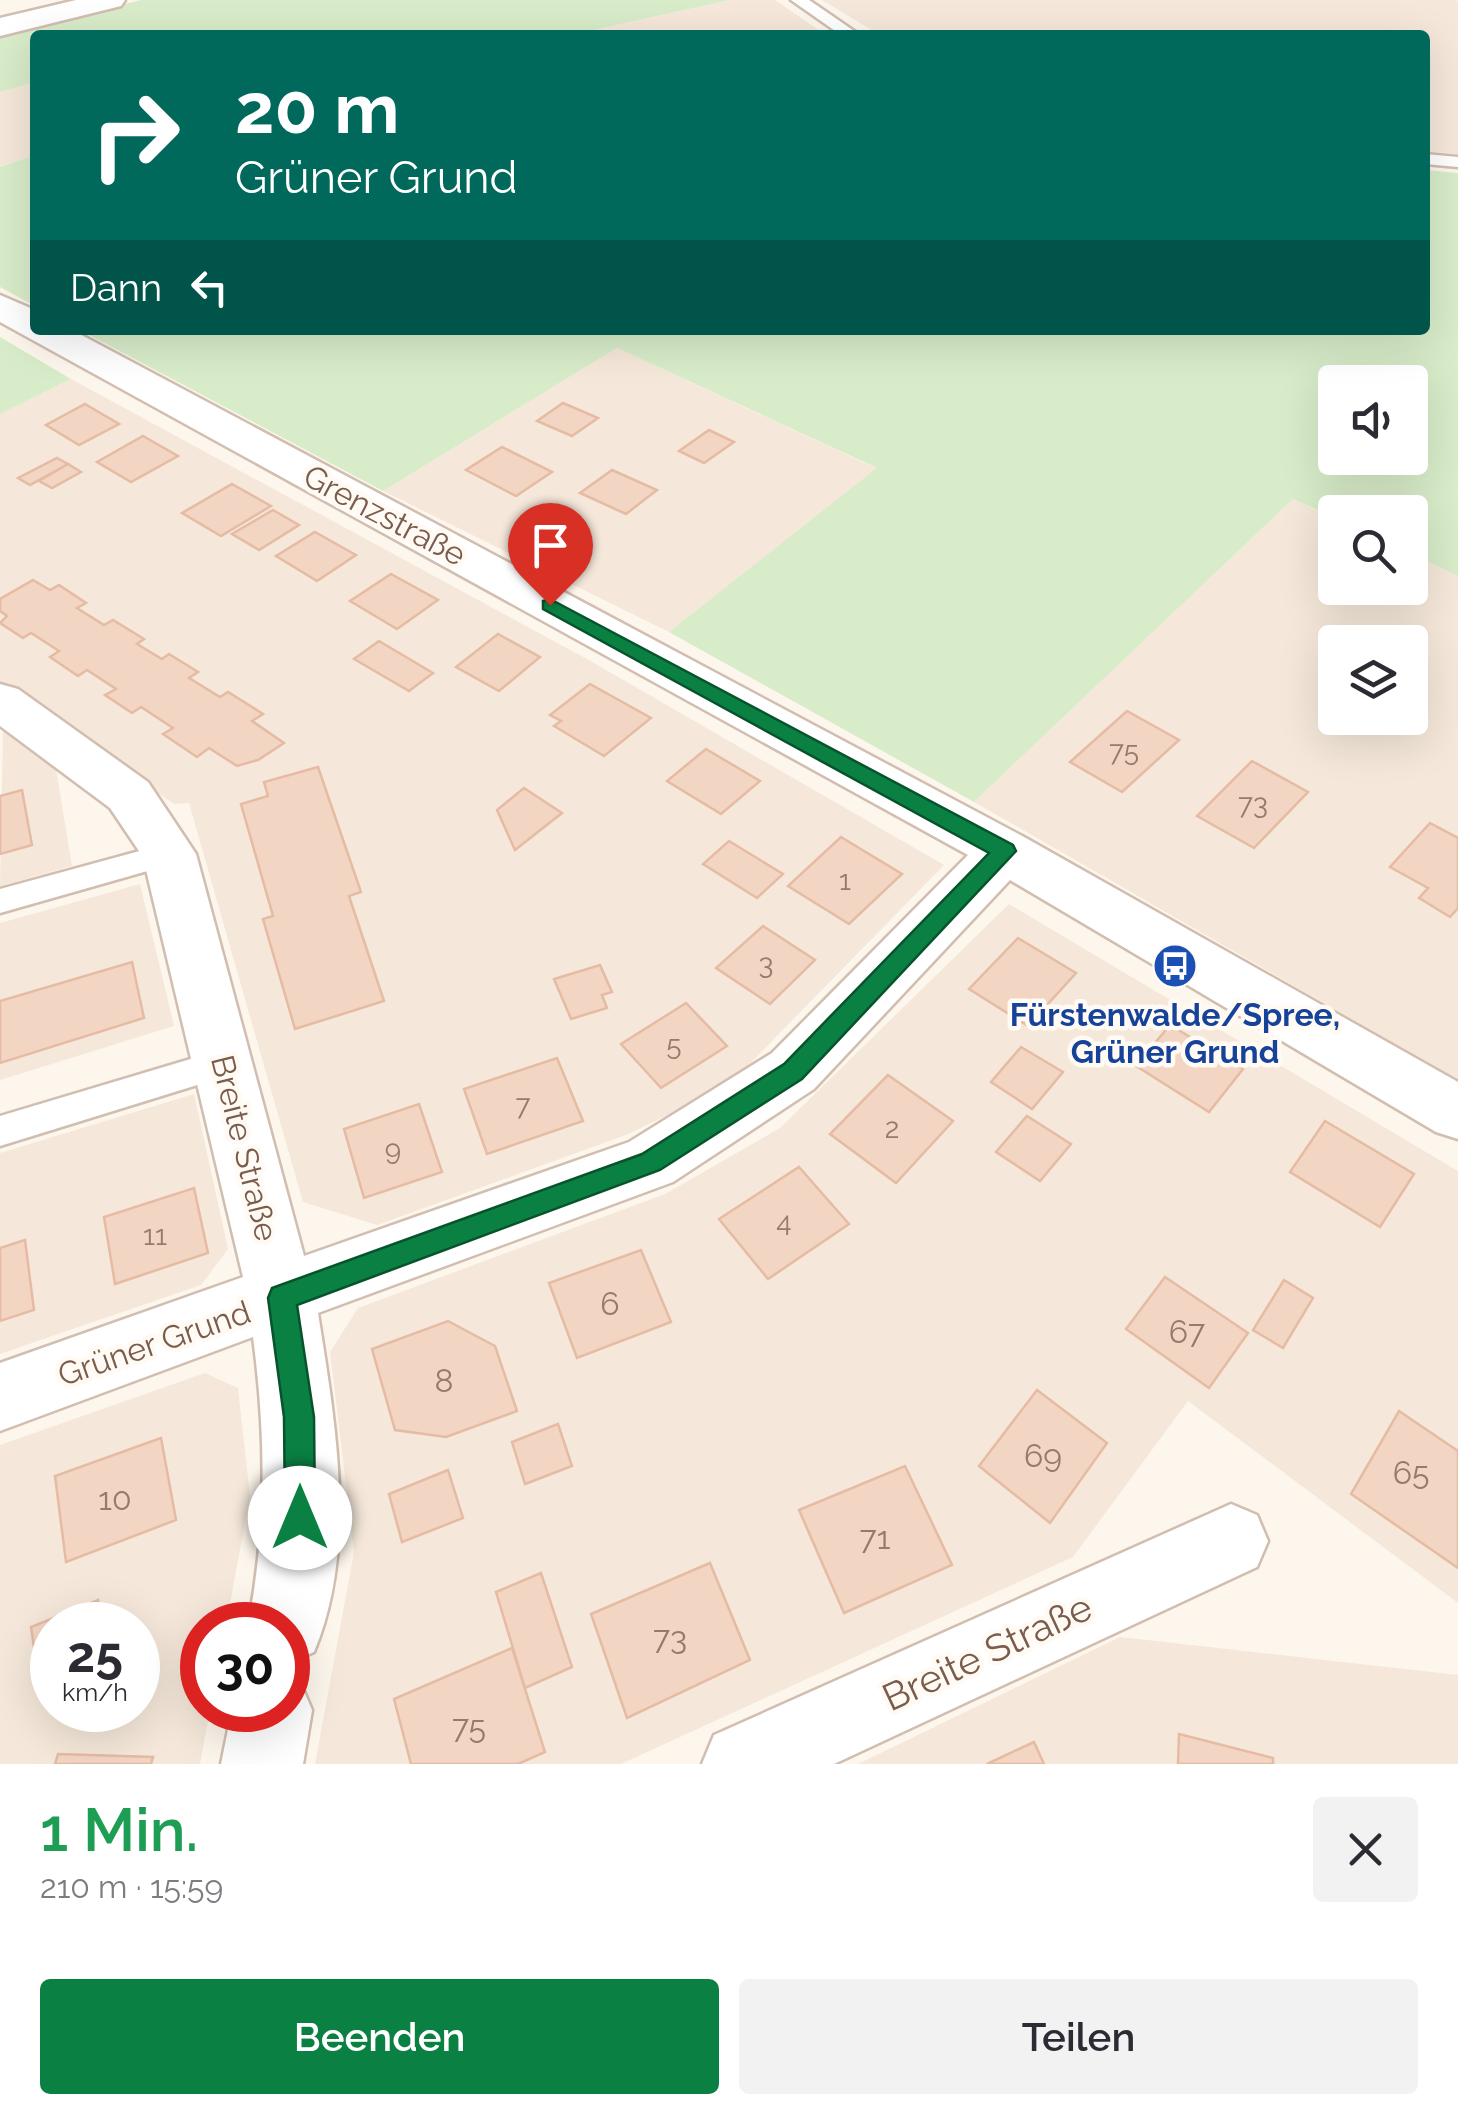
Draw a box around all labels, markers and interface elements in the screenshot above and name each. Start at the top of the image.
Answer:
text: 20 m [235,67,399,149]
icon: right [70,70,200,200]
text: Grüner Grund [235,151,518,204]
icon: left [182,260,237,315]
text: Dann [70,265,162,310]
map controls [1318,365,1428,735]
button: sound [1318,365,1428,475]
street label: Grenzstraße [298,457,472,573]
button: search [1318,495,1428,605]
pin [508,503,593,606]
icon: arrive [523,518,578,573]
button: layers [1318,625,1428,735]
house number: 75 [1109,735,1139,768]
house number: 73 [1238,788,1268,821]
house number: 1 [839,864,851,897]
bus stop icon: Fürstenwalde/Spree, Grüner Grund [1152,943,1198,989]
house number: 3 [759,948,773,981]
place label: Fürstenwalde/Spree, Grüner Grund [1010,996,1340,1070]
house number: 5 [666,1029,682,1062]
street label: Breite Straße [204,1051,286,1245]
house number: 7 [516,1089,531,1122]
house number: 2 [885,1112,899,1145]
house number: 9 [385,1134,401,1167]
house number: 4 [776,1205,792,1238]
house number: 11 [143,1219,167,1252]
house number: 6 [600,1285,620,1322]
street label: Grüner Grund [53,1293,255,1393]
house number: 67 [1169,1313,1205,1350]
house number: 8 [435,1362,453,1399]
house number: 69 [1024,1437,1062,1474]
house number: 65 [1393,1454,1429,1491]
position arrow [248,1466,352,1570]
house number: 10 [98,1480,132,1517]
house number: 71 [860,1519,890,1556]
street label: Breite Straße [875,1584,1099,1720]
speed limit sign: 30 [180,1602,310,1732]
house number: 73 [653,1619,687,1656]
text: 25 [67,1625,123,1684]
text: km/h [62,1677,128,1707]
house number: 75 [452,1708,486,1745]
text: 1 Min. [40,1795,198,1865]
button: close [1313,1797,1418,1902]
text: 210 m · 15:59 [40,1868,223,1905]
button: Beenden [40,1979,719,2094]
button: Teilen [739,1979,1418,2094]

